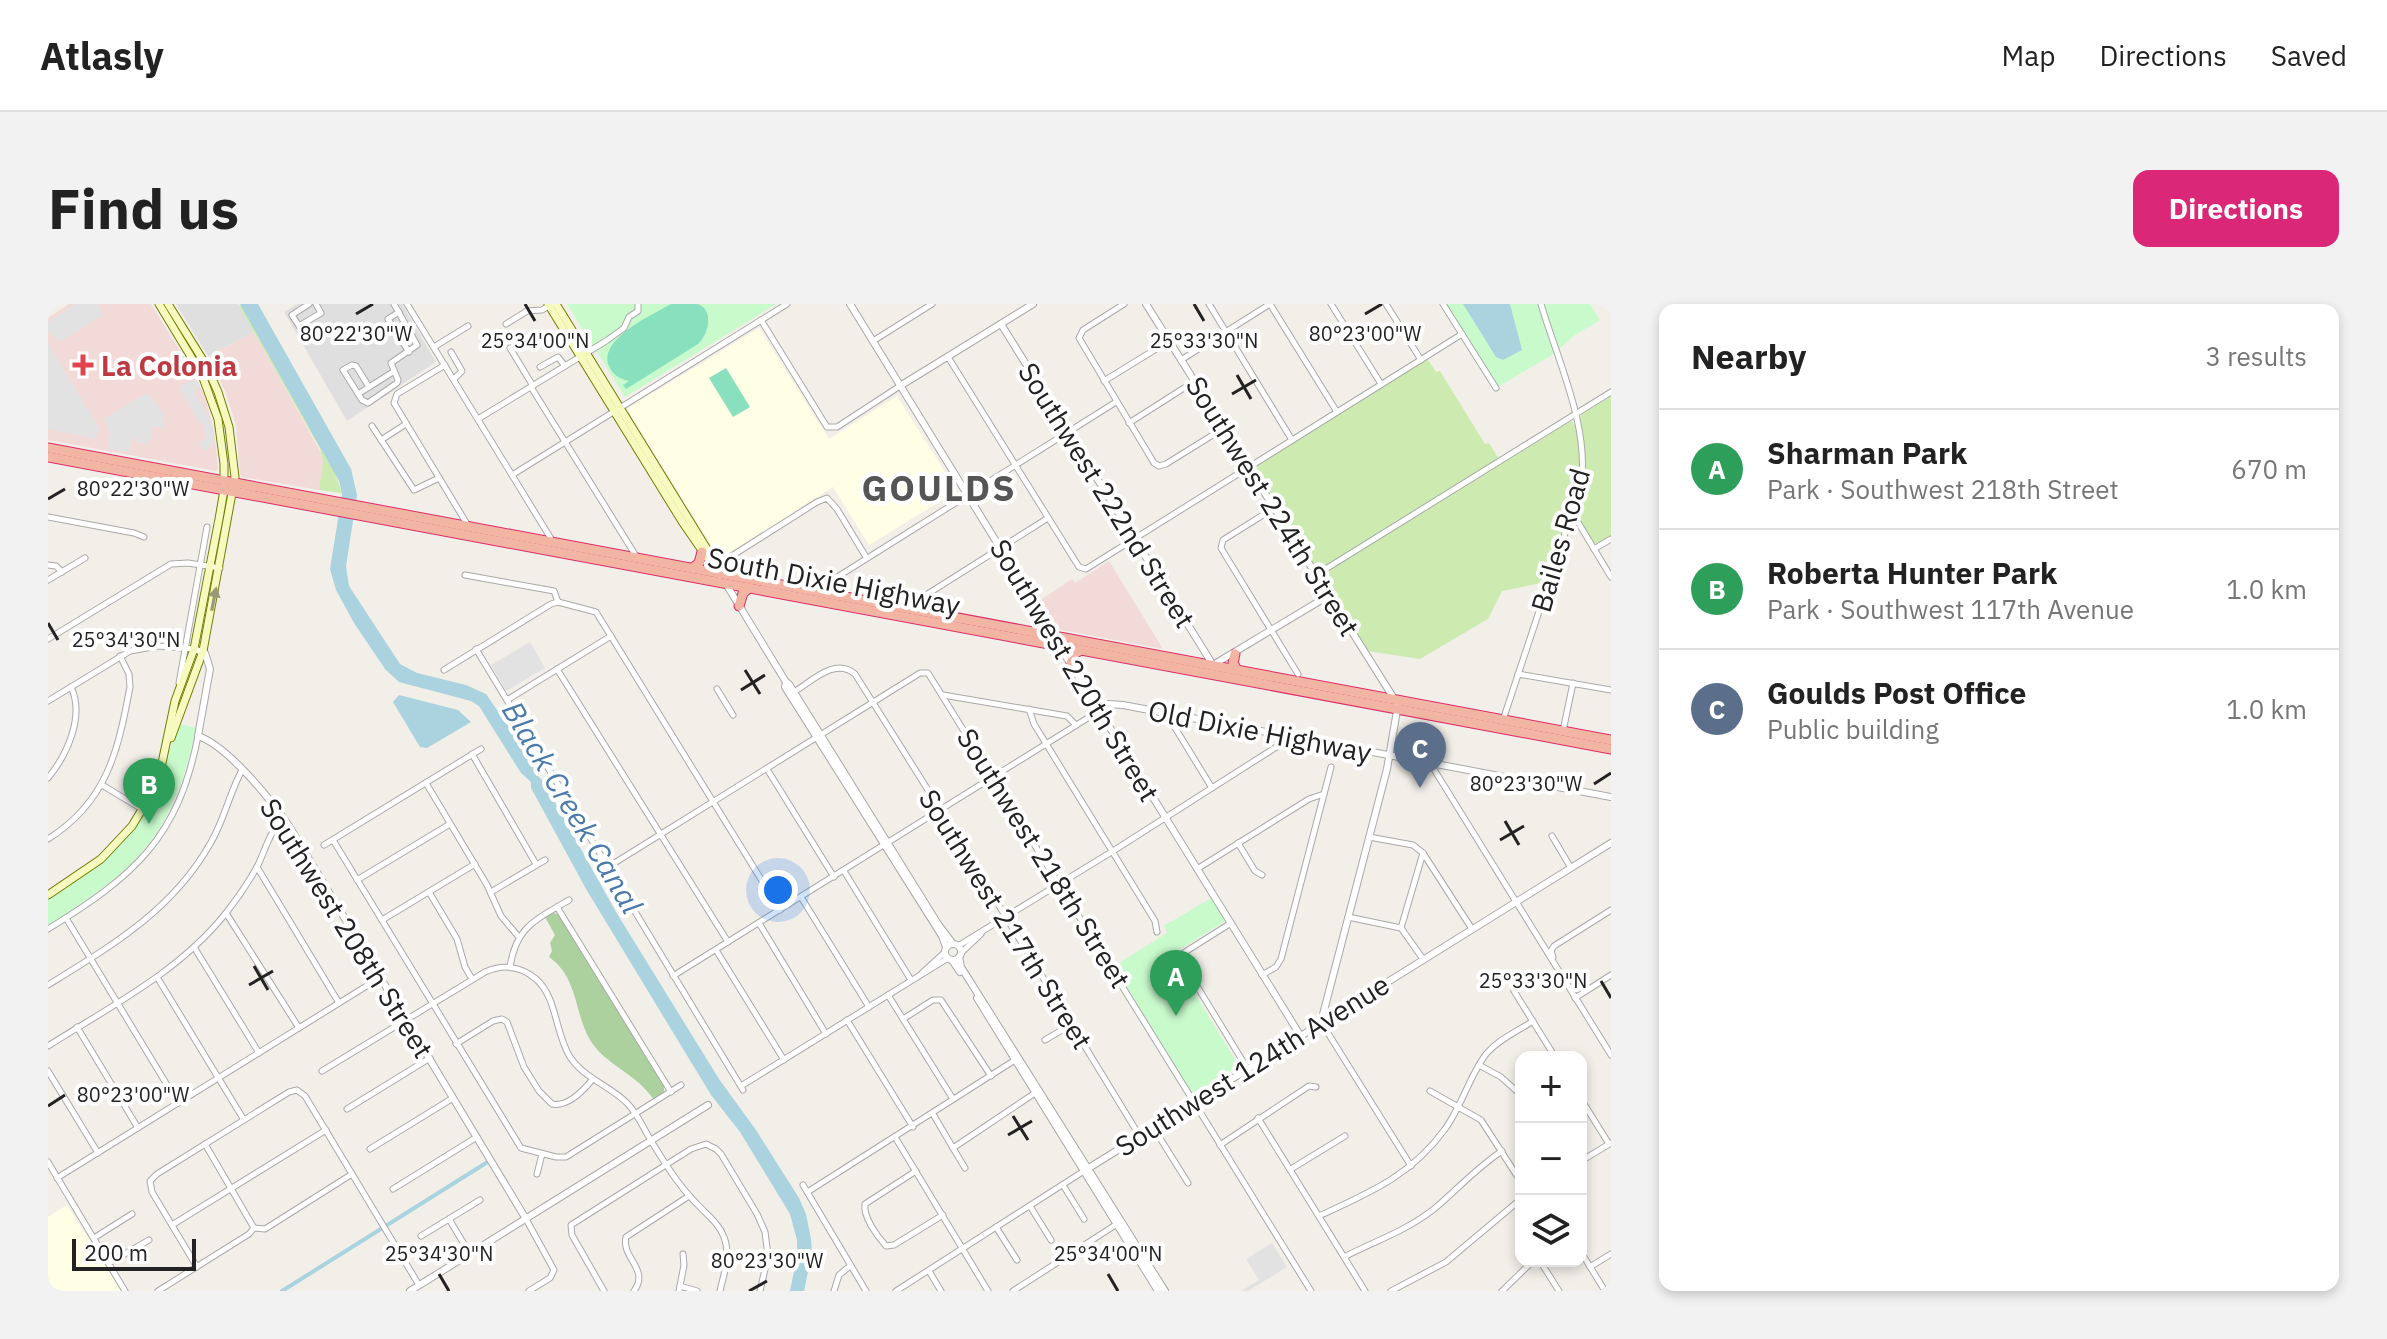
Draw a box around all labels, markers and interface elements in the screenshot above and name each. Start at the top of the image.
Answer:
text: Atlasly [40,31,164,80]
text: Map [2001,37,2055,74]
text: Directions [2099,37,2227,74]
text: Saved [2271,37,2347,74]
button: Directions [2133,170,2339,247]
text: Find us [48,172,239,244]
text: 80°22'30"W [300,320,413,347]
text: 80°23'00"W [1309,320,1422,347]
text: 25°34'00"N [481,327,589,354]
text: 25°33'30"N [1150,327,1258,354]
text: Nearby [1691,334,1806,378]
text: 3 results [2205,339,2307,373]
place label: La Colonia [101,347,237,384]
marker: La Colonia [72,354,94,376]
street label: Southwest 222nd Street [1010,355,1204,635]
street label: Southwest 224th Street [1178,369,1368,643]
text: Sharman Park [1767,433,1967,472]
text: A [1708,452,1726,486]
text: 670 m [2231,452,2307,486]
district label: GOULDS [861,464,1017,511]
street label: Bailes Road [1522,464,1598,616]
text: Park · Southwest 218th Street [1767,472,2119,506]
text: 80°22'30"W [77,475,190,502]
street label: Southwest 220th Street [982,532,1168,808]
street label: South Dixie Highway [705,538,963,624]
text: Roberta Hunter Park [1767,553,2057,592]
text: B [1708,572,1726,606]
text: 1.0 km [2226,572,2307,606]
one-way arrow [209,586,221,611]
text: Park · Southwest 117th Avenue [1767,592,2134,626]
text: 25°34'30"N [72,626,180,653]
text: Goulds Post Office [1767,673,2026,712]
street label: Old Dixie Highway [1145,691,1375,771]
text: C [1709,692,1725,726]
text: 1.0 km [2226,692,2307,726]
water label: Black Creek Canal [494,694,652,921]
text: Public building [1767,712,1939,746]
street label: Southwest 218th Street [949,721,1139,995]
pin: C [1394,722,1446,788]
pin: B [123,758,175,824]
text: 80°23'30"W [1470,770,1583,797]
street label: Southwest 217th Street [911,782,1101,1056]
street label: Southwest 208th Street [252,791,442,1065]
your location [758,870,798,910]
pin: A [1150,950,1202,1016]
street label: Southwest 124th Avenue [1109,967,1395,1163]
text: 25°33'30"N [1479,967,1587,994]
map controls [1515,1051,1587,1267]
button: + [1515,1051,1587,1123]
text: 80°23'00"W [77,1081,190,1108]
button: − [1515,1123,1587,1195]
button: layers [1515,1195,1587,1267]
scale bar [72,1235,196,1271]
text: 200 m [84,1238,148,1267]
text: 25°34'30"N [385,1240,493,1267]
text: 25°34'00"N [1054,1240,1162,1267]
text: 80°23'30"W [711,1247,824,1274]

